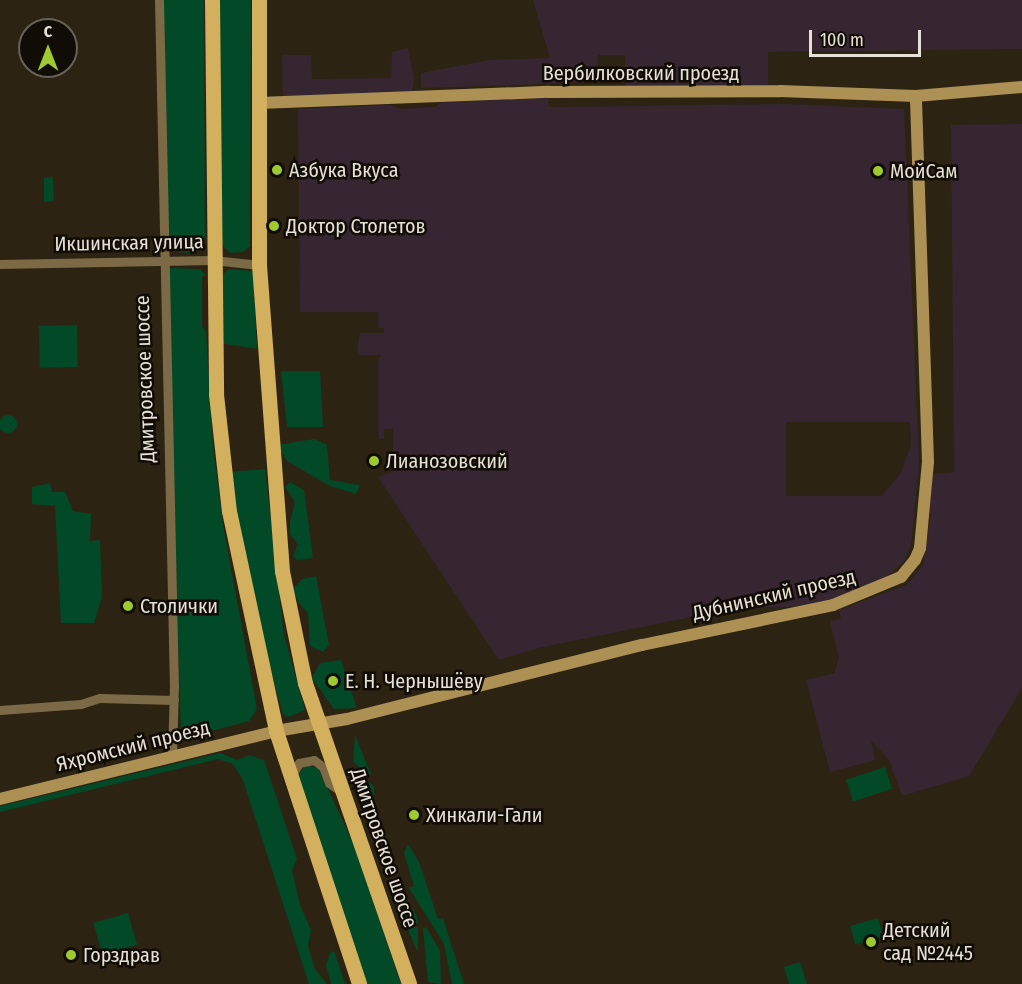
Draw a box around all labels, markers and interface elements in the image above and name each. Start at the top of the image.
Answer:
north arrow [18,18,78,78]
scale bar [812,18,924,56]
text: С [44,22,52,41]
text: 100 m [820,29,864,51]
street label: Вербилковский проезд [543,61,739,85]
place label: Азбука Вкуса [289,158,399,182]
place label: МойСам [890,159,957,183]
marker: Азбука Вкуса [270,163,284,177]
marker: МойСам [871,164,885,178]
place label: Доктор Столетов [286,214,425,238]
marker: Доктор Столетов [267,219,281,233]
street label: Икшинская улица [54,230,204,256]
street label: Дмитровское шоссе [130,295,160,463]
place label: Лианозовский [386,449,508,473]
marker: Лианозовский [367,454,381,468]
street label: Дубнинский проезд [690,565,858,625]
place label: Столички [140,594,218,618]
marker: Столички [121,599,135,613]
place label: Е. Н. Чернышёву [345,669,483,693]
marker: Е. Н. Чернышёву [326,674,340,688]
street label: Яхромский проезд [54,715,212,777]
street label: Дмитровское шоссе [345,765,423,931]
place label: Хинкали-Гали [426,803,542,827]
marker: Хинкали-Гали [407,808,421,822]
place label: Детский сад №2445 [883,918,973,965]
marker: Детский сад №2445 [864,935,878,949]
place label: Горздрав [83,943,160,967]
marker: Горздрав [64,948,78,962]

